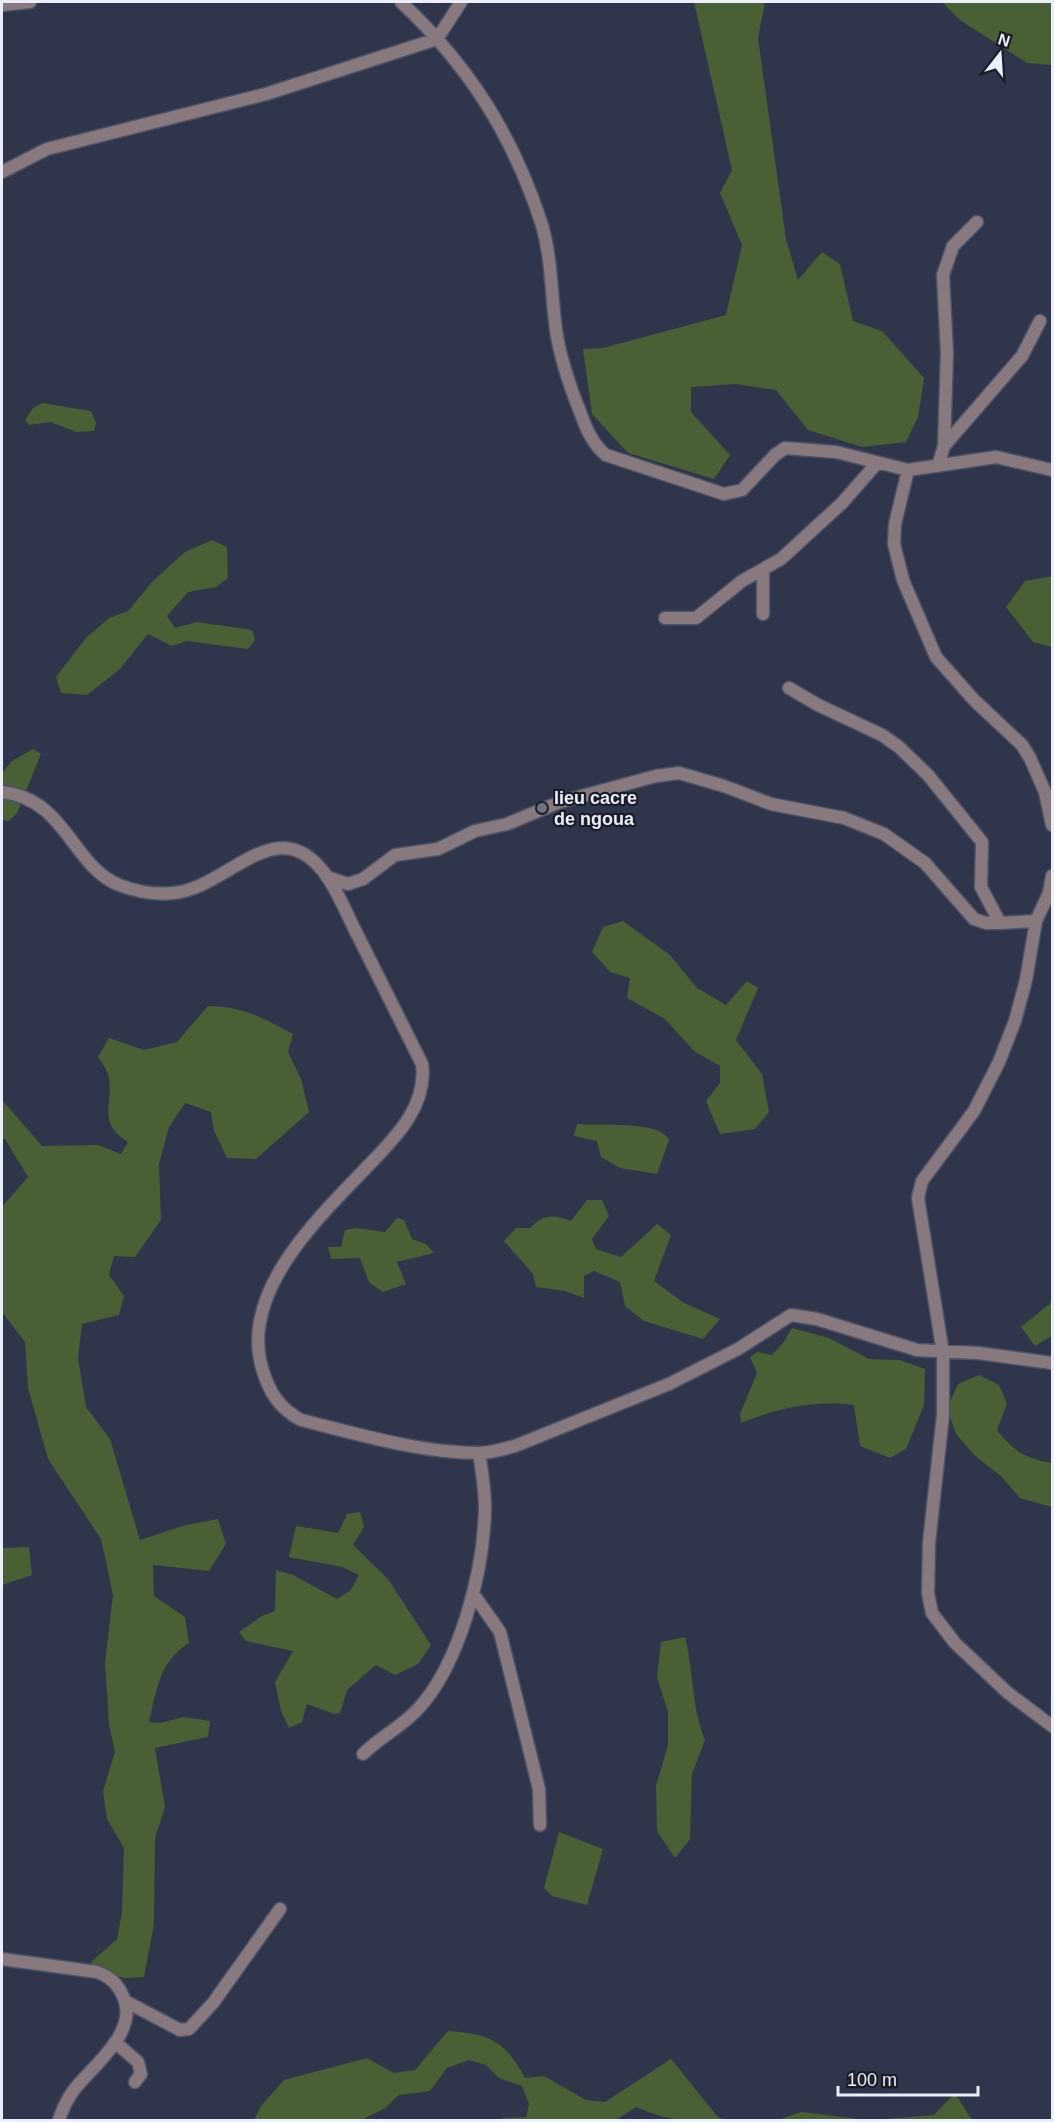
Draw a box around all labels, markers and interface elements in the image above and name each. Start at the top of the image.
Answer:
north arrow [970,24,1030,84]
text: N [996,30,1012,50]
place label: lieu cacre de ngoua [554,788,637,829]
marker: lieu cacre de ngoua [535,801,549,815]
scale bar [838,2059,978,2097]
text: 100 m [847,2070,897,2090]

